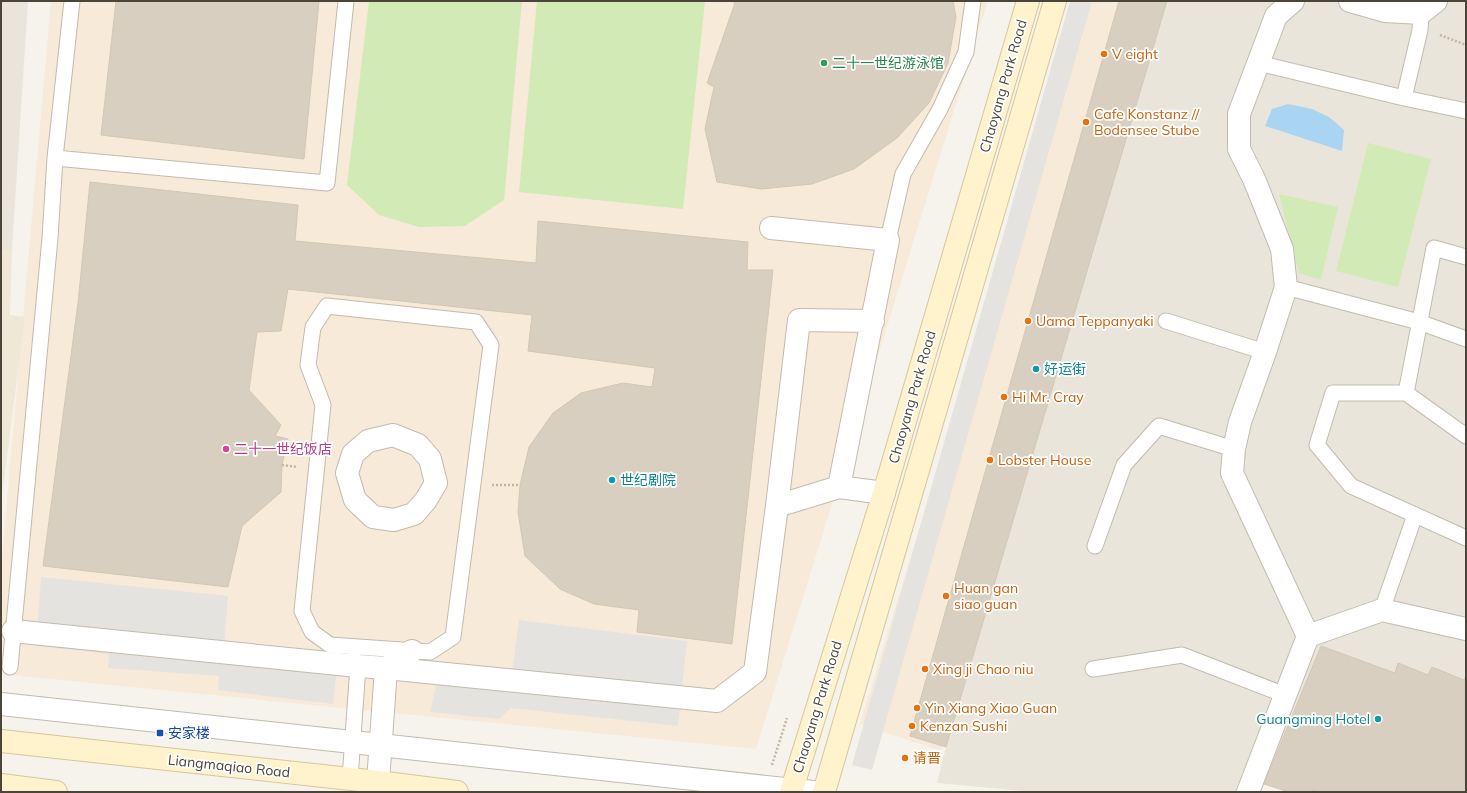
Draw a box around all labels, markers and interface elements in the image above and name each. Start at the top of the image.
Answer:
street label: Chaoyang Park Road [975,17,1031,155]
place label: V eight [1112,45,1158,63]
marker: V eight [1099,49,1109,59]
place label: 二十一世纪游泳馆 [832,54,944,72]
marker: 二十一世纪游泳馆 [819,58,829,68]
place label: Cafe Konstanz // Bodensee Stube [1094,105,1200,139]
marker: Cafe Konstanz // Bodensee Stube [1081,117,1091,127]
place label: Uama Teppanyaki [1036,312,1154,330]
marker: Uama Teppanyaki [1023,316,1033,326]
street label: Chaoyang Park Road [884,328,940,466]
place label: 好运街 [1044,360,1086,378]
marker: 好运街 [1031,364,1041,374]
place label: Hi Mr. Cray [1012,388,1084,406]
marker: Hi Mr. Cray [999,392,1009,402]
place label: 二十一世纪饭店 [234,440,332,458]
marker: 二十一世纪饭店 [221,444,231,454]
place label: Lobster House [998,451,1091,469]
marker: Lobster House [985,455,995,465]
place label: 世纪剧院 [620,471,676,489]
marker: 世纪剧院 [607,475,617,485]
place label: Huan gan siao guan [954,579,1018,613]
marker: Huan gan siao guan [941,591,951,601]
street label: Chaoyang Park Road [788,639,846,775]
place label: Xing ji Chao niu [933,660,1034,678]
marker: Xing ji Chao niu [920,664,930,674]
place label: Yin Xiang Xiao Guan [924,699,1057,717]
marker: Yin Xiang Xiao Guan [912,703,922,713]
place label: Guangming Hotel [1256,710,1370,728]
marker: Guangming Hotel [1373,714,1383,724]
place label: Kenzan Sushi [920,717,1007,735]
marker: Kenzan Sushi [907,721,917,731]
place label: 安家楼 [168,724,210,742]
marker: 安家楼 [155,728,165,738]
place label: 请晋 [913,749,941,767]
street label: Liangmaqiao Road [167,751,291,781]
marker: 请晋 [900,753,910,763]

